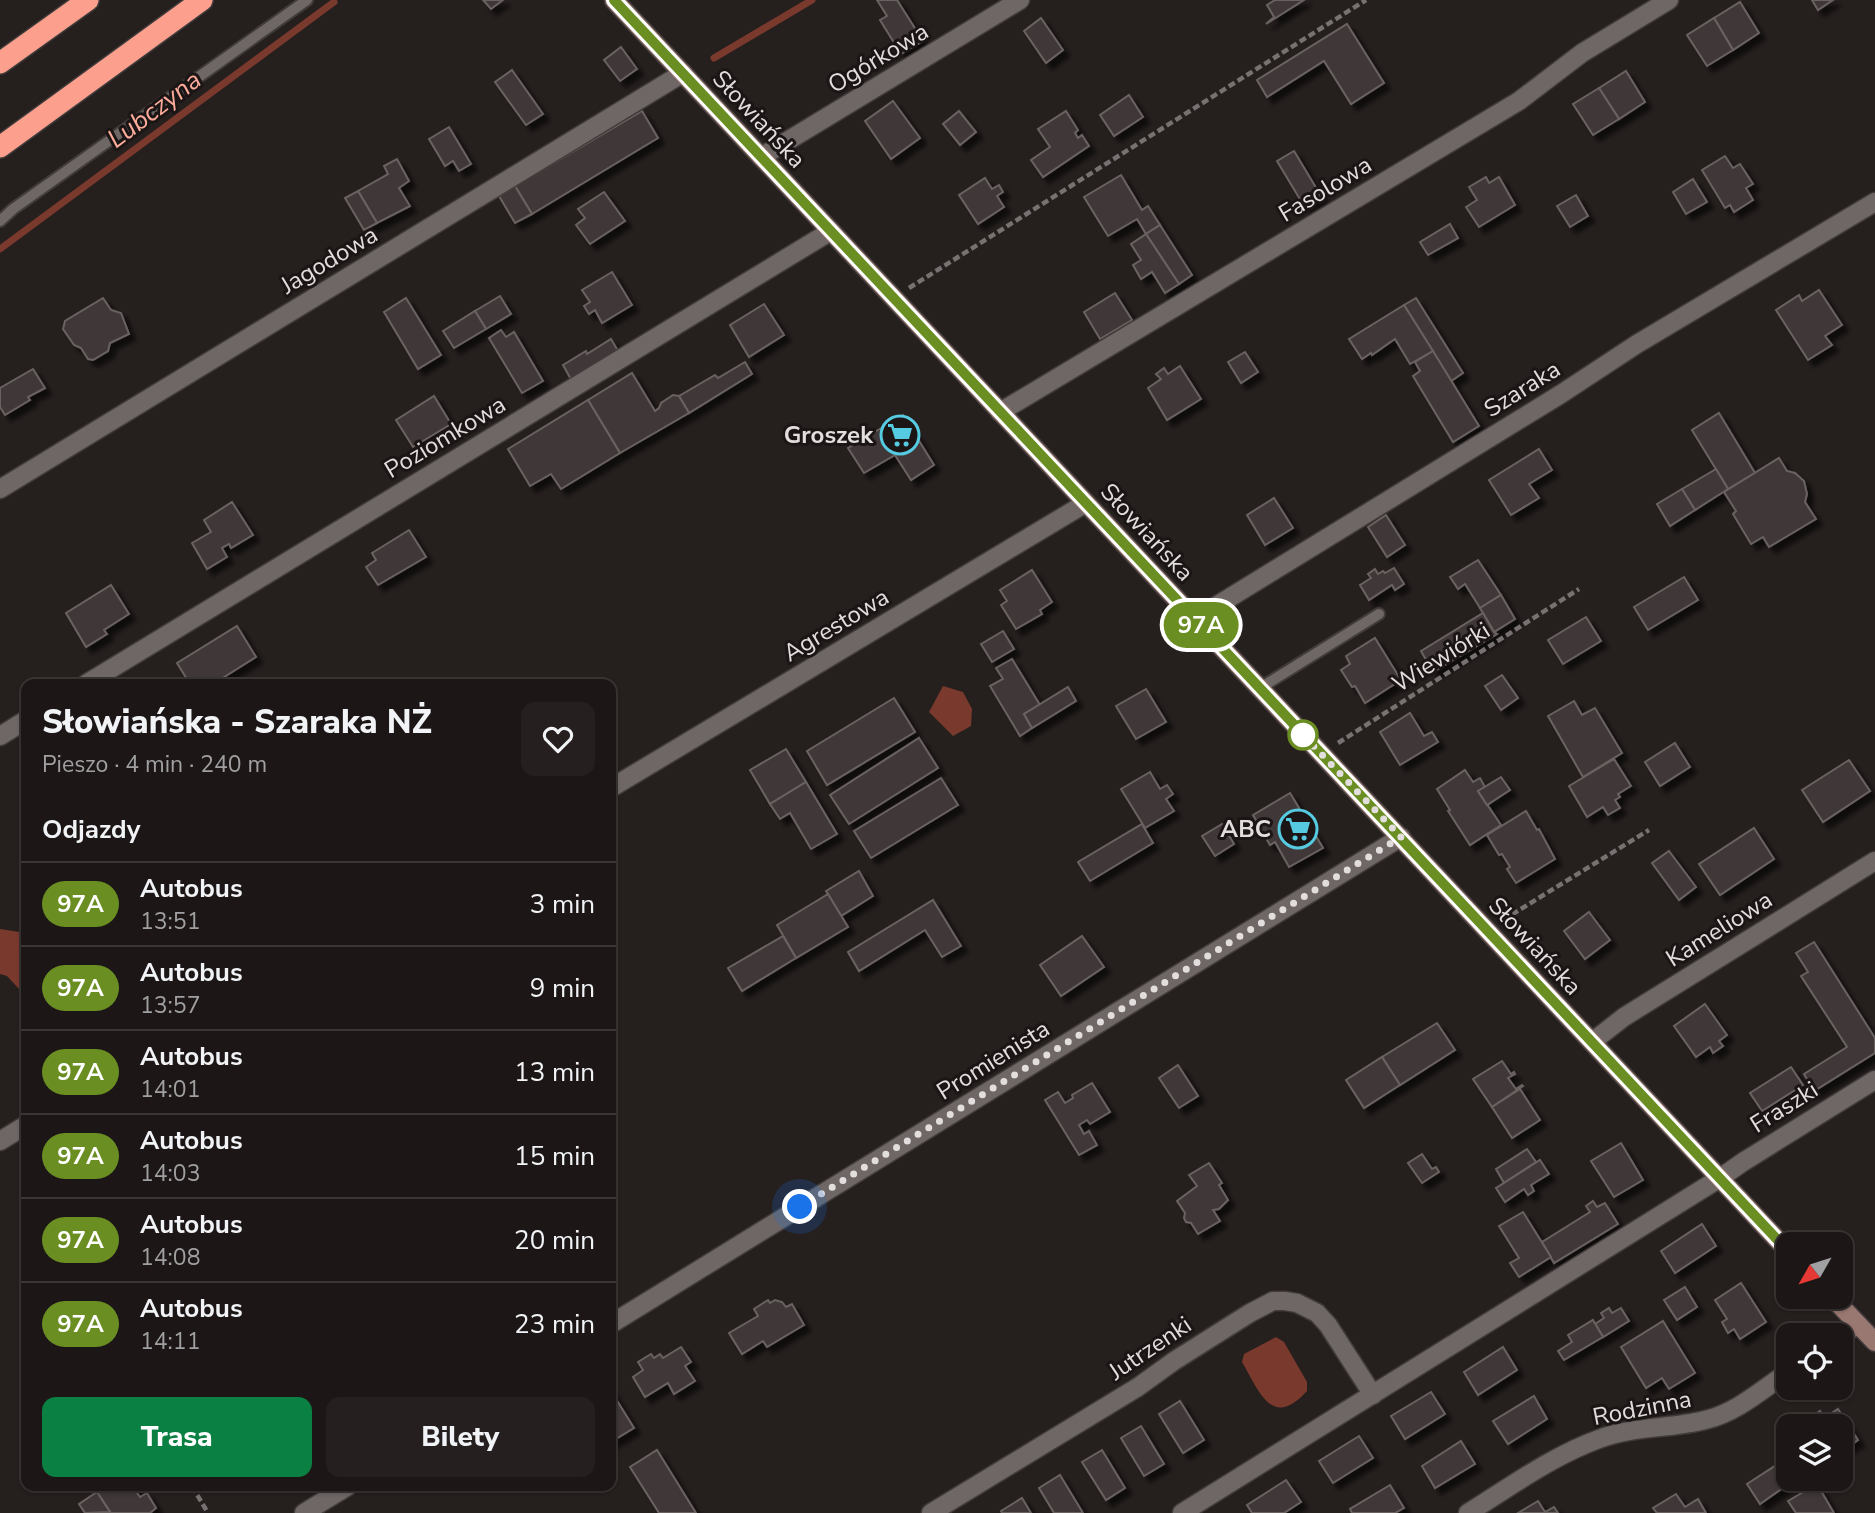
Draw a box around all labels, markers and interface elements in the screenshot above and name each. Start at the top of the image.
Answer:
street label: Ogórkowa [822,15,934,101]
water label: Lubczyna [100,62,209,156]
street label: Słowiańska [705,63,813,175]
street label: Fasolowa [1273,149,1377,229]
street label: Jagodowa [274,219,383,302]
street label: Szaraka [1478,353,1566,425]
street label: Poziomkowa [378,388,512,486]
supermarket icon: Groszek [879,414,921,456]
place label: Groszek [784,419,874,451]
street label: Słowiańska [1093,476,1201,588]
street label: Agrestowa [777,581,895,669]
line badge: 97A [1161,602,1241,648]
text: 97A [1178,609,1224,641]
street label: Wiewiórki [1386,614,1496,700]
text: Słowiańska - Szaraka NŻ [42,700,432,745]
button: heart [521,702,595,776]
unlabelled marker [1288,720,1318,750]
text: Pieszo · 4 min · 240 m [42,749,267,780]
supermarket icon: ABC [1277,808,1319,850]
text: Odjazdy [42,812,140,847]
place label: ABC [1220,813,1271,845]
text: Autobus [140,871,243,906]
street label: Kameliowa [1660,884,1778,974]
text: 3 min [530,887,595,922]
text: 97A [57,888,104,920]
street label: Słowiańska [1481,890,1589,1002]
text: 13:51 [140,906,200,937]
text: Autobus [140,955,243,990]
text: 9 min [530,971,595,1006]
text: 97A [57,972,104,1004]
text: 13:57 [140,990,200,1021]
street label: Promienista [931,1013,1055,1107]
text: Autobus [140,1039,243,1074]
text: 13 min [514,1055,595,1090]
text: 97A [57,1056,104,1088]
text: 14:01 [140,1074,200,1105]
street label: Fraszki [1744,1074,1824,1140]
text: Autobus [140,1123,243,1158]
text: 15 min [514,1139,595,1174]
text: 97A [57,1140,104,1172]
text: 14:03 [140,1158,200,1189]
your location [782,1189,817,1224]
text: Autobus [140,1207,243,1242]
text: 20 min [514,1223,595,1258]
text: 97A [57,1224,104,1256]
north arrow [1776,1232,1853,1309]
map controls [1776,1232,1853,1491]
text: 14:08 [140,1242,200,1273]
text: Autobus [140,1291,243,1326]
text: 23 min [514,1307,595,1342]
text: 97A [57,1308,104,1340]
street label: Jutrzenki [1102,1309,1198,1388]
button: locate [1776,1323,1853,1400]
text: 14:11 [140,1326,200,1357]
street label: Rodzinna [1590,1383,1694,1433]
button: Trasa [42,1397,312,1477]
button: Bilety [326,1397,595,1477]
button: layers [1776,1414,1853,1491]

